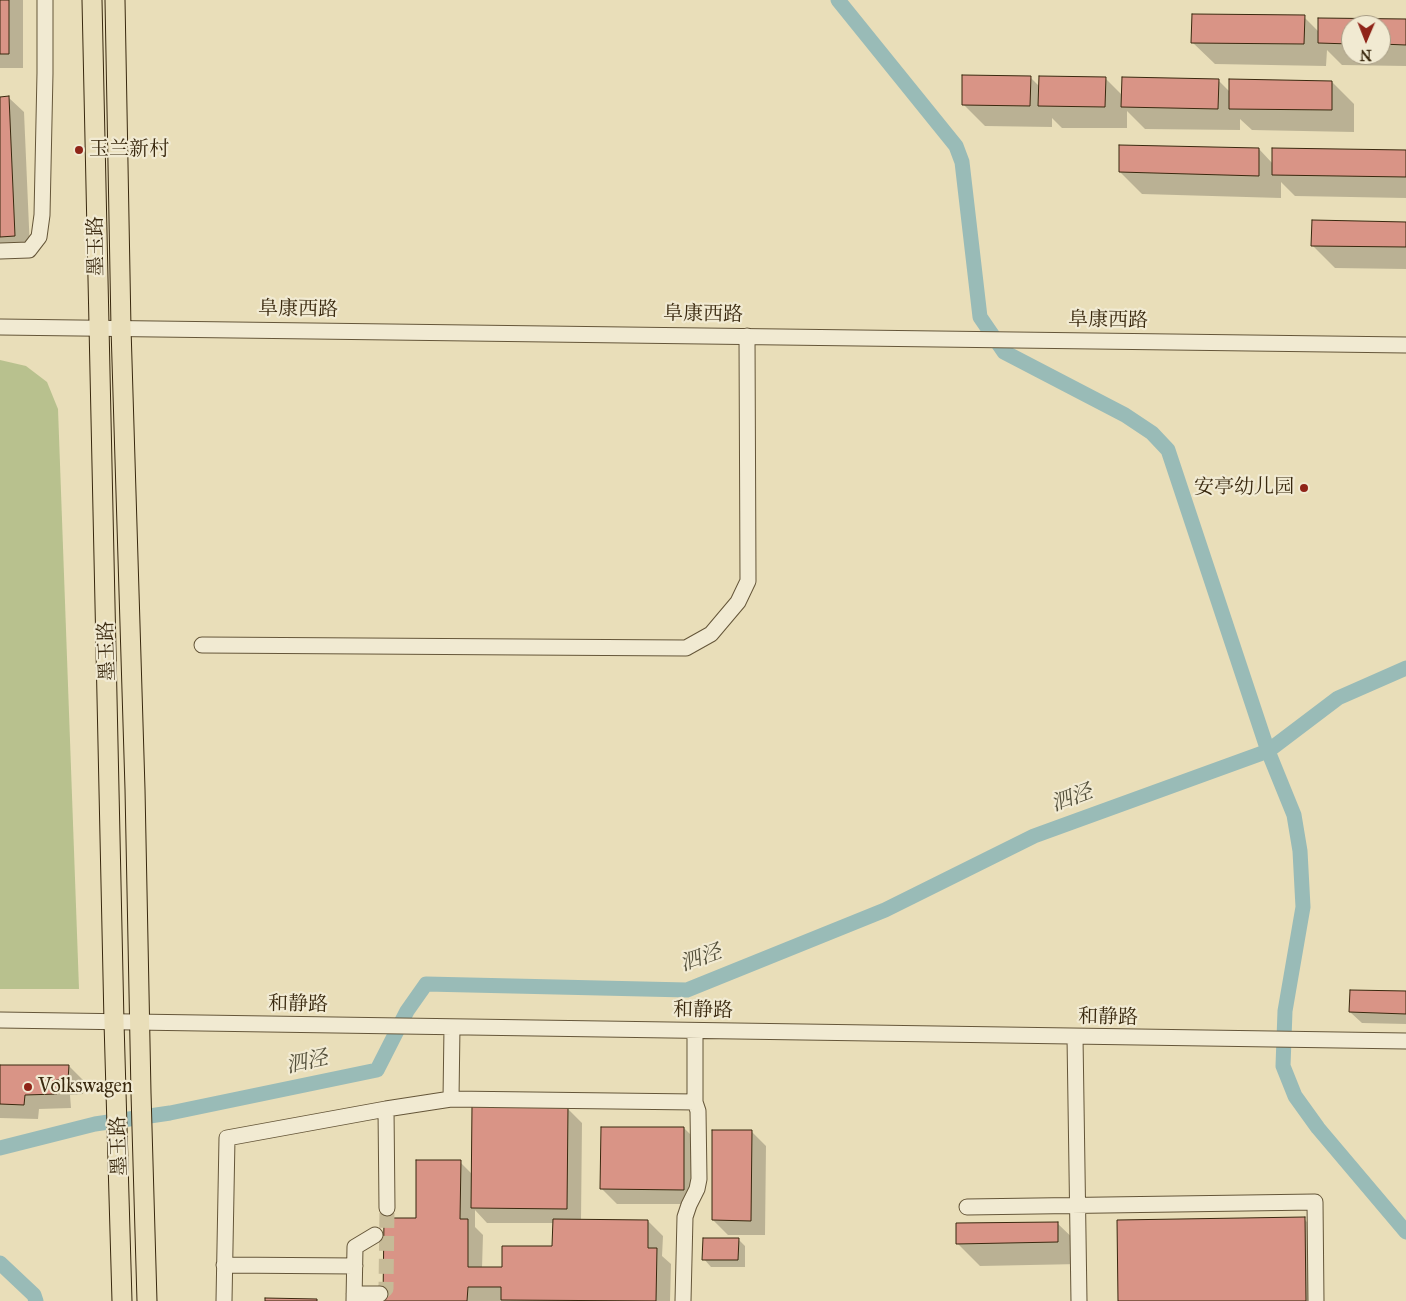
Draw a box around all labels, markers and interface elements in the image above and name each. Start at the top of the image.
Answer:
north arrow [1341,15,1391,65]
text: N [1360,46,1372,63]
place label: 玉兰新村 [89,138,169,162]
marker: 玉兰新村 [73,144,85,156]
street label: 墨玉路 [84,216,110,276]
street label: 阜康西路 [258,297,338,323]
street label: 阜康西路 [663,302,743,328]
street label: 阜康西路 [1068,308,1148,334]
place label: 安亭幼儿园 [1194,476,1294,500]
marker: 安亭幼儿园 [1298,482,1310,494]
street label: 墨玉路 [95,621,121,681]
water label: 泗泾 [1048,780,1096,818]
water label: 泗泾 [677,940,725,978]
street label: 和静路 [268,992,328,1018]
street label: 和静路 [673,998,733,1024]
street label: 和静路 [1078,1005,1138,1031]
water label: 泗泾 [284,1046,330,1080]
place label: Volkswagen [38,1075,133,1099]
marker: Volkswagen [22,1081,34,1093]
street label: 墨玉路 [107,1116,133,1176]

